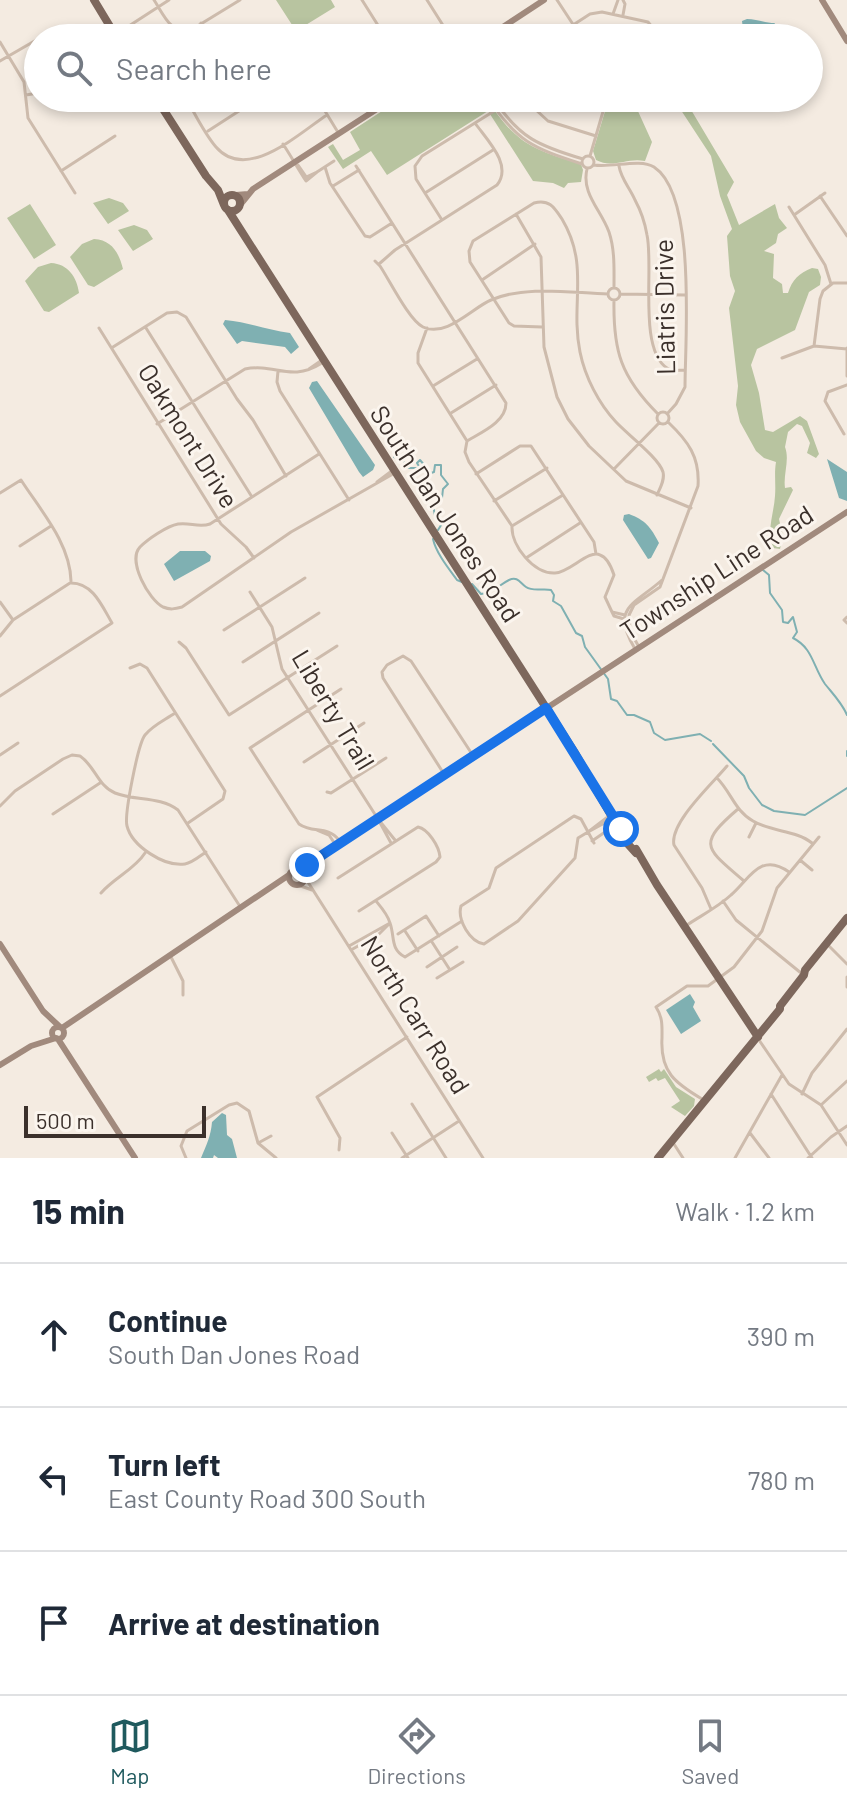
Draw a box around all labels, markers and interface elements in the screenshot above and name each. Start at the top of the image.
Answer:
search box [24,24,823,112]
icon: search [52,46,96,90]
text: Search here [116,50,272,86]
street label: Liatris Drive [647,239,680,375]
street label: Oakmont Drive [133,357,246,513]
street label: South Dan Jones Road [365,399,528,627]
street label: Township Line Road [614,498,819,646]
street label: Liberty Trail [286,644,382,775]
route start [603,811,639,847]
route end [289,847,325,883]
street label: North Carr Road [355,929,477,1099]
scale bar [24,1102,206,1138]
text: 500 m [36,1107,95,1133]
text: 15 min [32,1190,125,1231]
text: Walk · 1.2 km [675,1195,815,1226]
text: Continue [108,1302,228,1338]
icon: ahead [32,1313,76,1357]
text: 390 m [747,1320,815,1351]
text: South Dan Jones Road [108,1338,360,1369]
text: Turn left [108,1446,221,1482]
icon: left [32,1457,76,1501]
text: 780 m [748,1464,815,1495]
text: East County Road 300 South [108,1482,426,1513]
icon: arrive [32,1601,76,1645]
text: Arrive at destination [108,1605,380,1641]
tab: Map [108,1714,152,1788]
tab: Directions [367,1714,466,1788]
tab: Saved [681,1714,739,1788]

